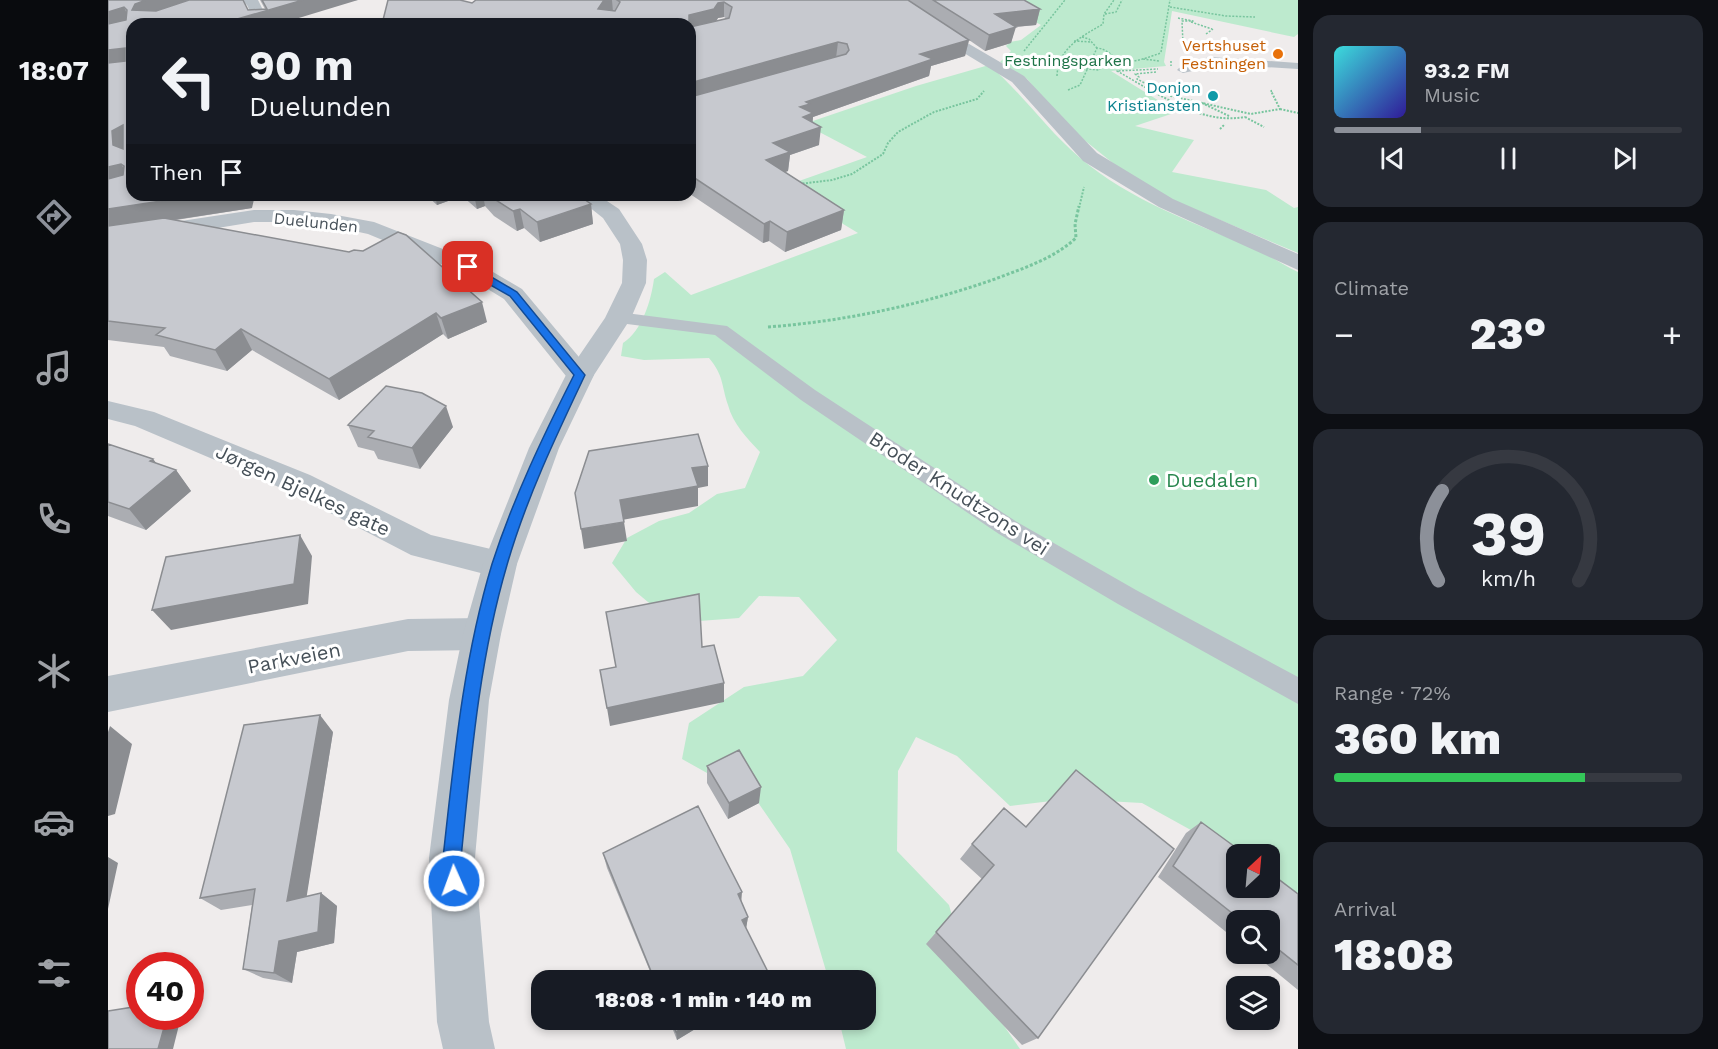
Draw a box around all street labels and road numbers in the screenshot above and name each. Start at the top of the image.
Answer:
street label: Duelunden [273,209,359,236]
street label: Broder Knudtzons vei [865,426,1053,560]
street label: Jørgen Bjelkes gate [212,439,394,541]
street label: Parkveien [245,637,343,679]

